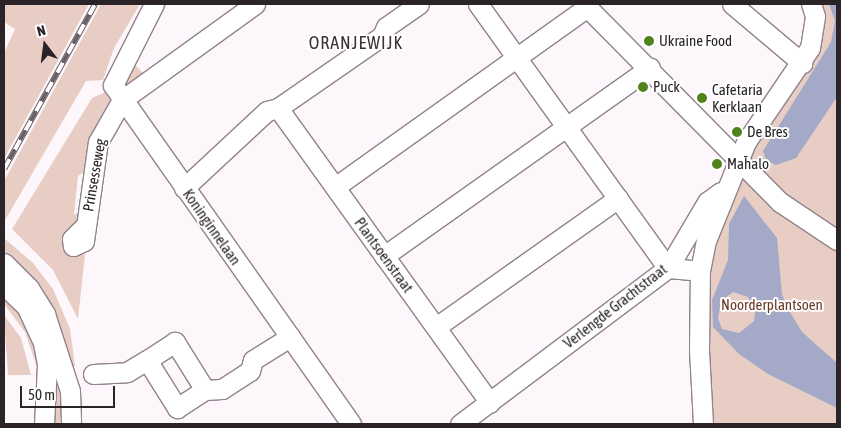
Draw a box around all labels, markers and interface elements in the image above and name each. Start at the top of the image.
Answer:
north arrow [20,20,70,70]
text: N [35,22,47,39]
district label: ORANJEWIJK [307,32,405,54]
place label: Ukraine Food [659,32,732,50]
marker: Ukraine Food [643,35,655,47]
place label: Puck [653,78,680,96]
place label: Cafetaria Kerklaan [712,80,763,115]
marker: Puck [637,81,649,93]
marker: Cafetaria Kerklaan [696,92,708,104]
place label: De Bres [747,123,788,141]
marker: De Bres [731,126,743,138]
street label: Prinsesseweg [79,137,109,213]
place label: Mah̄alo [727,155,769,173]
marker: Mah̄alo [711,158,723,170]
street label: Koninginnelaan [179,186,245,268]
street label: Plantsoenstraat [351,214,417,296]
street label: Verlengde Grachtstraat [560,260,670,352]
park label: Noorderplantsoen [721,296,823,314]
scale bar [22,376,118,408]
text: 50 m [28,386,55,403]

